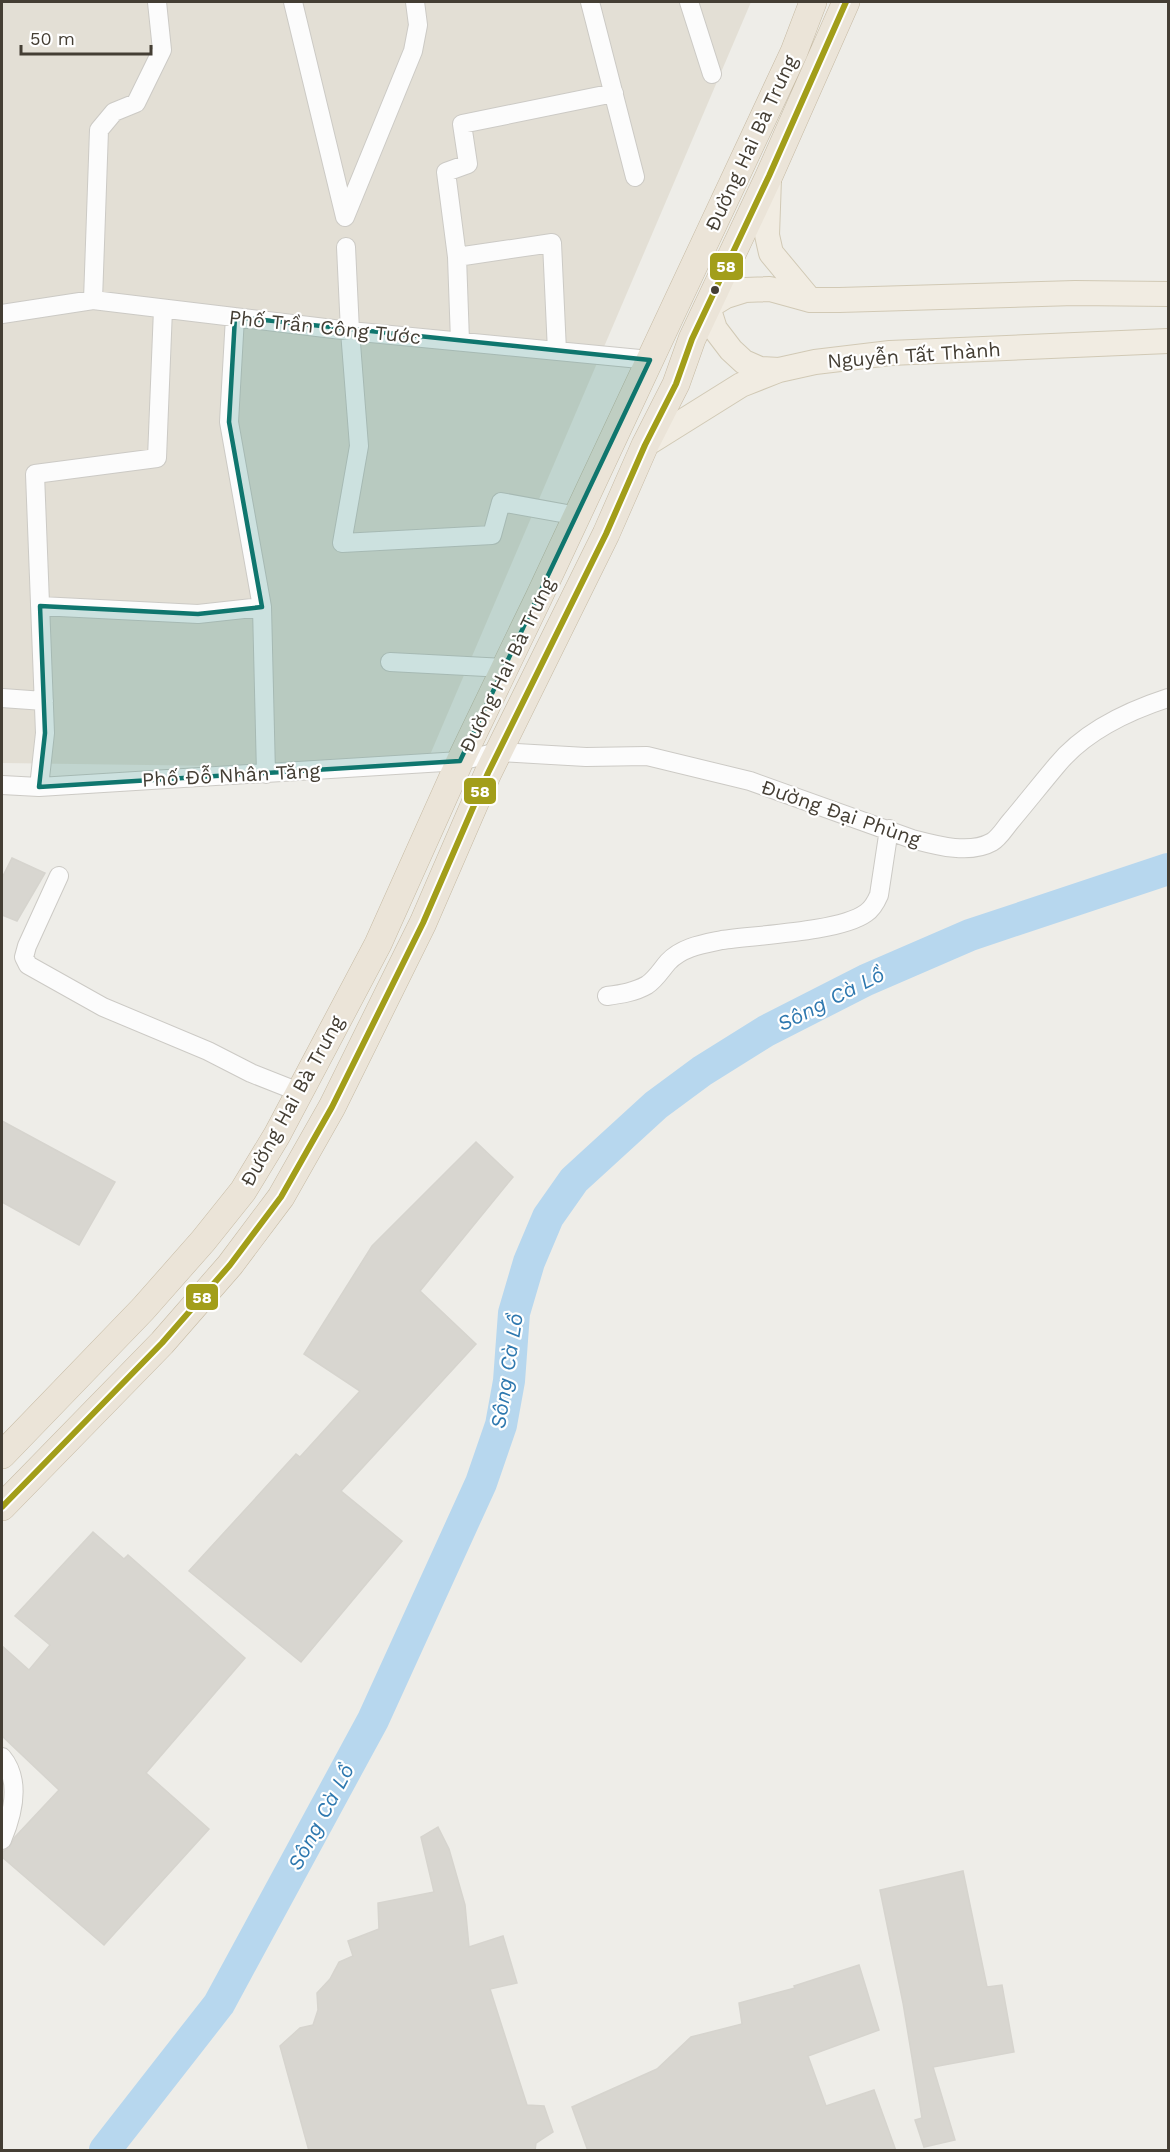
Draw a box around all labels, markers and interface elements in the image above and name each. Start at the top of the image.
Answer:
scale bar [21,18,152,56]
text: 50 m [30,28,75,49]
street label: Đường Hai Bà Trưng [700,51,802,235]
line badge: 58 [709,252,744,281]
text: 58 [716,257,736,276]
unlabelled marker [709,284,721,296]
street label: Phố Trần Công Tước [228,305,422,349]
street label: Nguyễn Tất Thành [826,337,1002,373]
street label: Đường Hai Bà Trưng [454,573,560,756]
street label: Phố Đỗ Nhân Tăng [141,758,321,792]
street label: Đường Đại Phùng [758,774,924,852]
line badge: 58 [463,777,497,805]
text: 58 [470,782,490,801]
water label: Sông Cà Lồ [773,961,889,1036]
street label: Đường Hai Bà Trưng [235,1011,349,1191]
line badge: 58 [185,1283,219,1311]
text: 58 [192,1288,212,1307]
water label: Sông Cà Lồ [485,1311,528,1431]
water label: Sông Cà Lồ [282,1759,359,1874]

